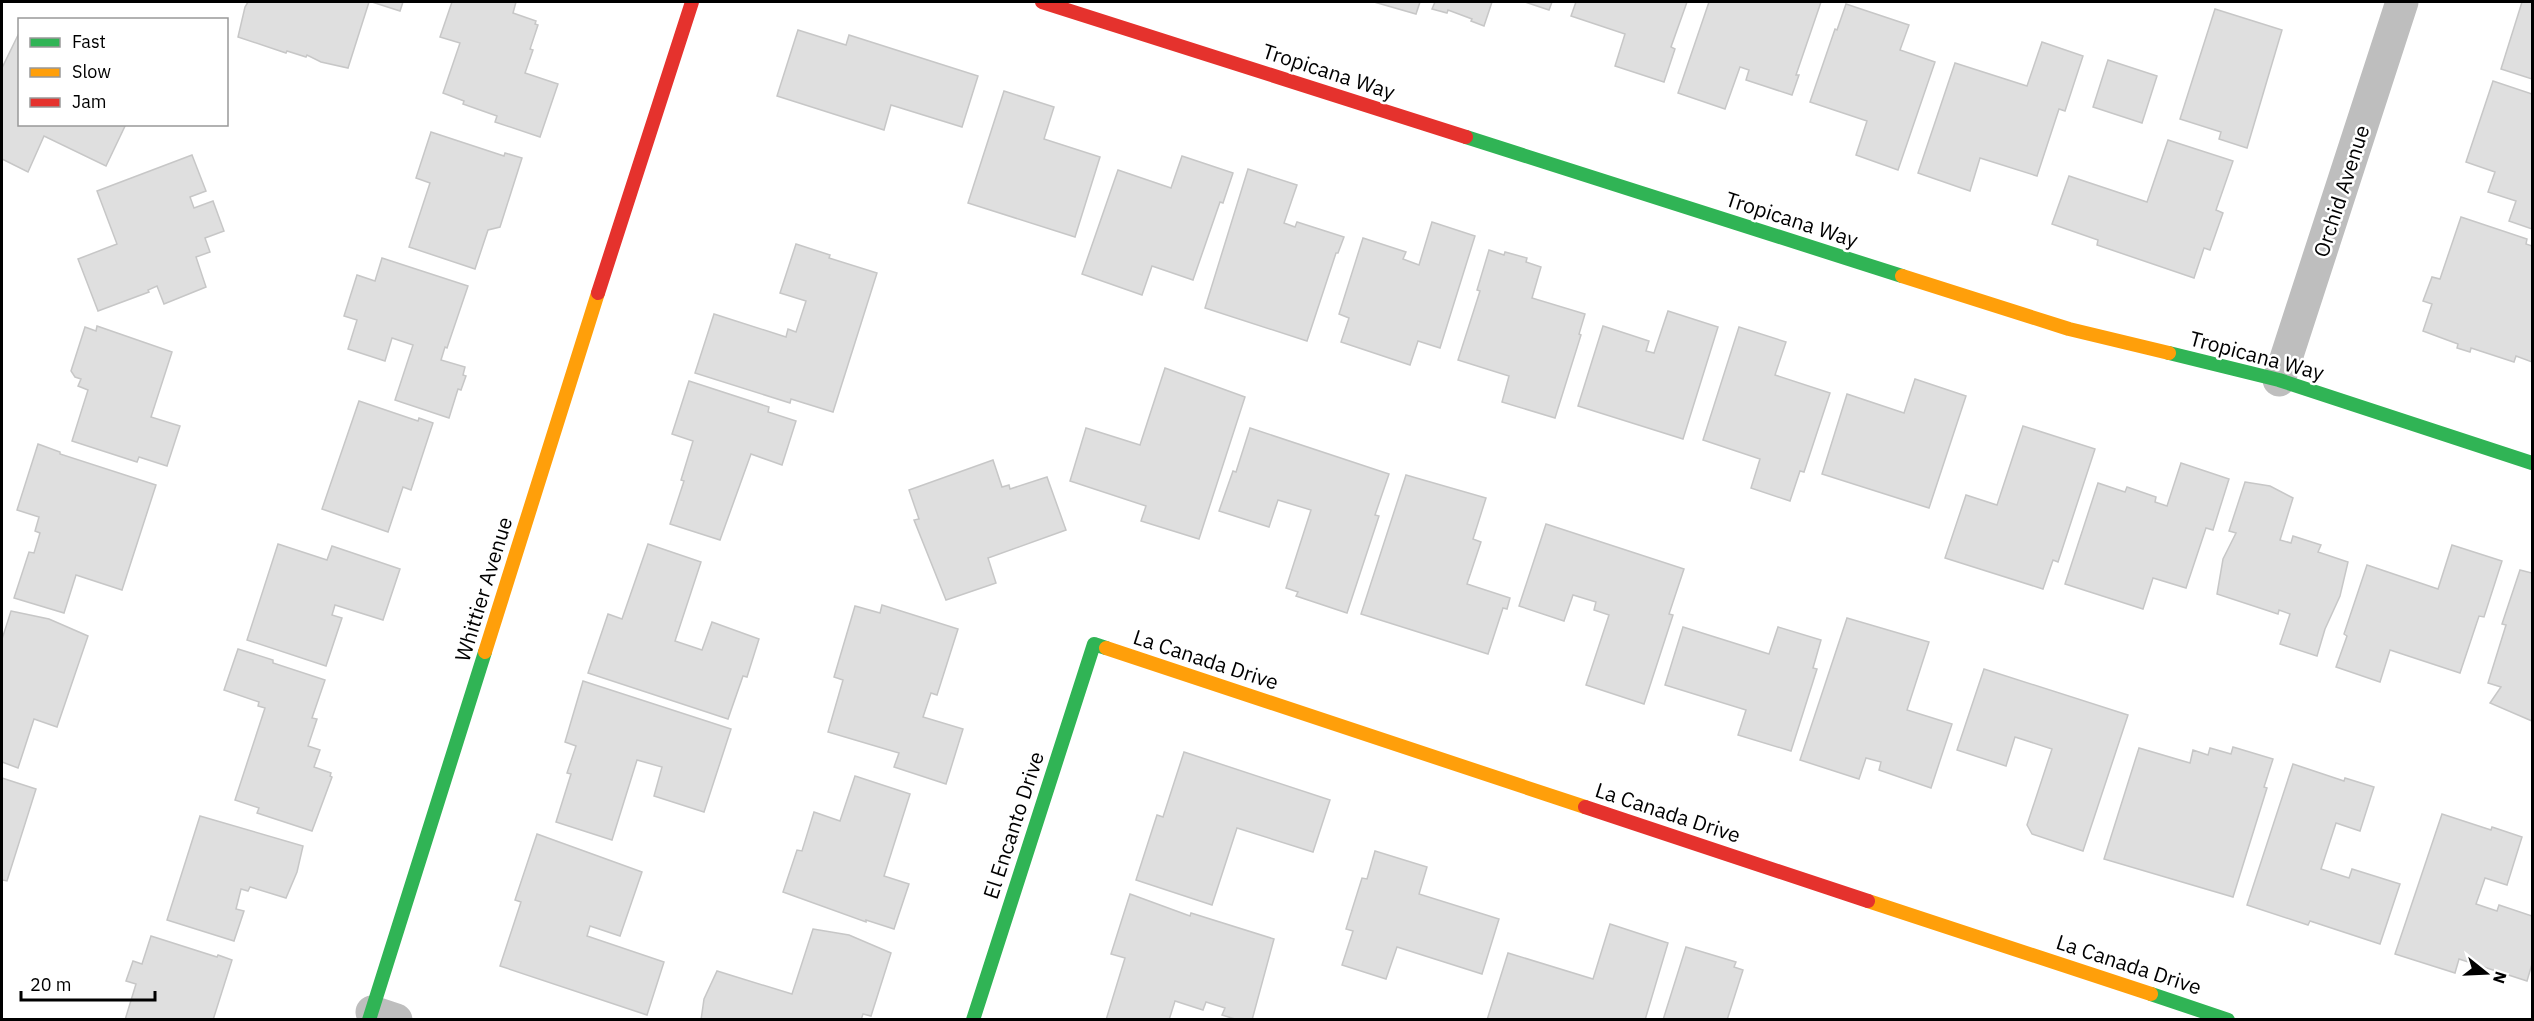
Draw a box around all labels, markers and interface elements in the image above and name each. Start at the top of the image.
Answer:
legend [18,18,228,126]
text: Fast [72,30,106,53]
street label: Tropicana Way [1259,36,1399,106]
text: Slow [72,60,111,83]
text: Jam [72,90,107,113]
street label: Orchid Avenue [2306,121,2376,261]
street label: Tropicana Way [1722,184,1862,254]
street label: Tropicana Way [2187,324,2328,386]
street label: Whittier Avenue [448,513,518,665]
street label: La Canada Drive [1130,622,1282,696]
street label: El Encanto Drive [976,748,1050,902]
street label: La Canada Drive [1592,775,1744,849]
street label: La Canada Drive [2053,927,2205,1001]
north arrow [2456,943,2516,1003]
scale bar [21,964,154,1002]
text: N [2489,969,2512,986]
text: 20 m [30,973,72,996]

